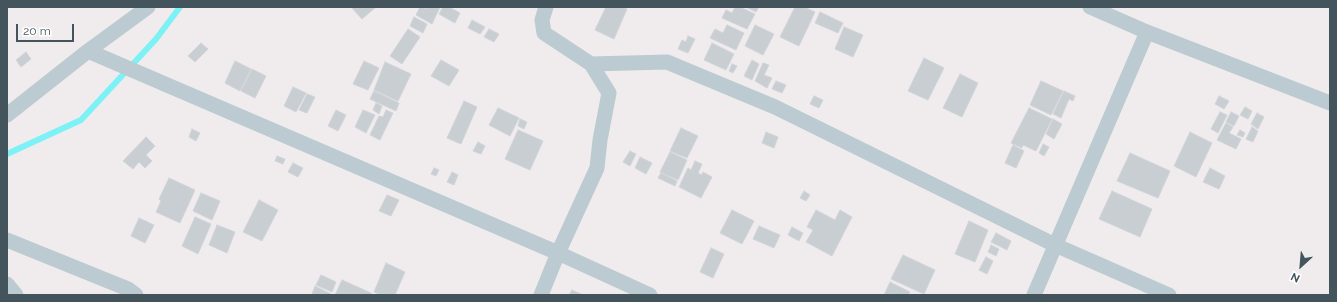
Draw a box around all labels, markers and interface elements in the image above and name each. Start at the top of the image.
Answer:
scale bar [18,16,76,42]
text: 20 m [23,24,51,38]
north arrow [1281,246,1321,286]
text: N [1289,270,1302,285]

